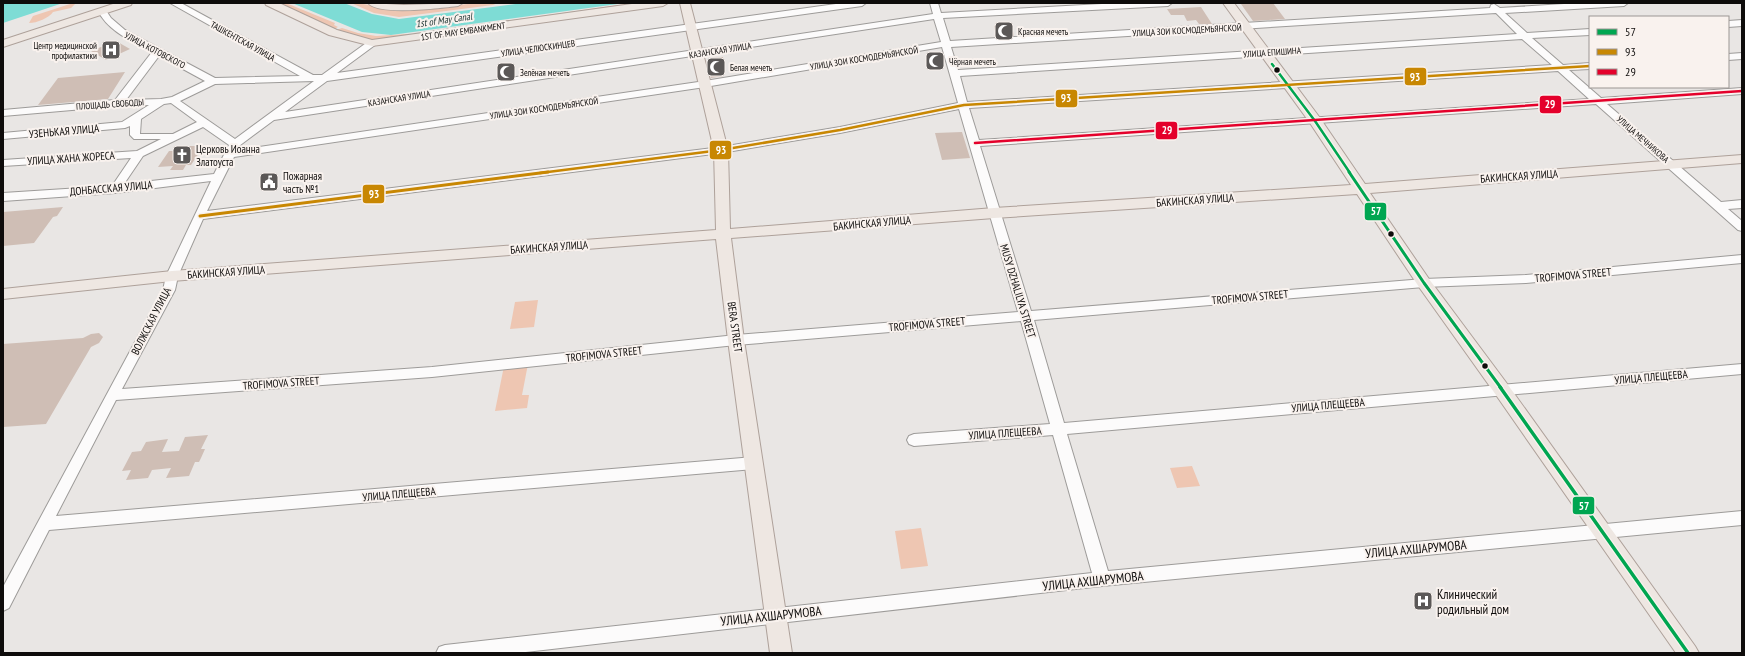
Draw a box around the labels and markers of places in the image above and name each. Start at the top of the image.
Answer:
mosque icon: Красная мечеть [993,20,1015,42]
place label: Красная мечеть [1018,26,1069,37]
hospital icon: Центр медицинской профилактики [100,39,122,61]
place label: Центр медицинской профилактики [33,40,97,61]
mosque icon: Чёрная мечеть [924,50,946,72]
mosque icon: Белая мечеть [705,56,727,78]
place label: Чёрная мечеть [949,56,996,67]
mosque icon: Зелёная мечеть [495,61,517,83]
place label: Белая мечеть [730,62,773,73]
unlabelled marker [1272,65,1282,75]
place label: Зелёная мечеть [520,67,570,78]
place label: Церковь Иоанна Златоуста [196,142,260,169]
church icon: Церковь Иоанна Златоуста [171,144,193,166]
place label: Пожарная часть №1 [283,169,322,196]
public building icon: Пожарная часть №1 [258,171,280,193]
unlabelled marker [1386,229,1396,239]
unlabelled marker [1480,361,1490,371]
place label: Клинический родильный дом [1437,586,1509,618]
hospital icon: Клинический родильный дом [1412,590,1434,612]

